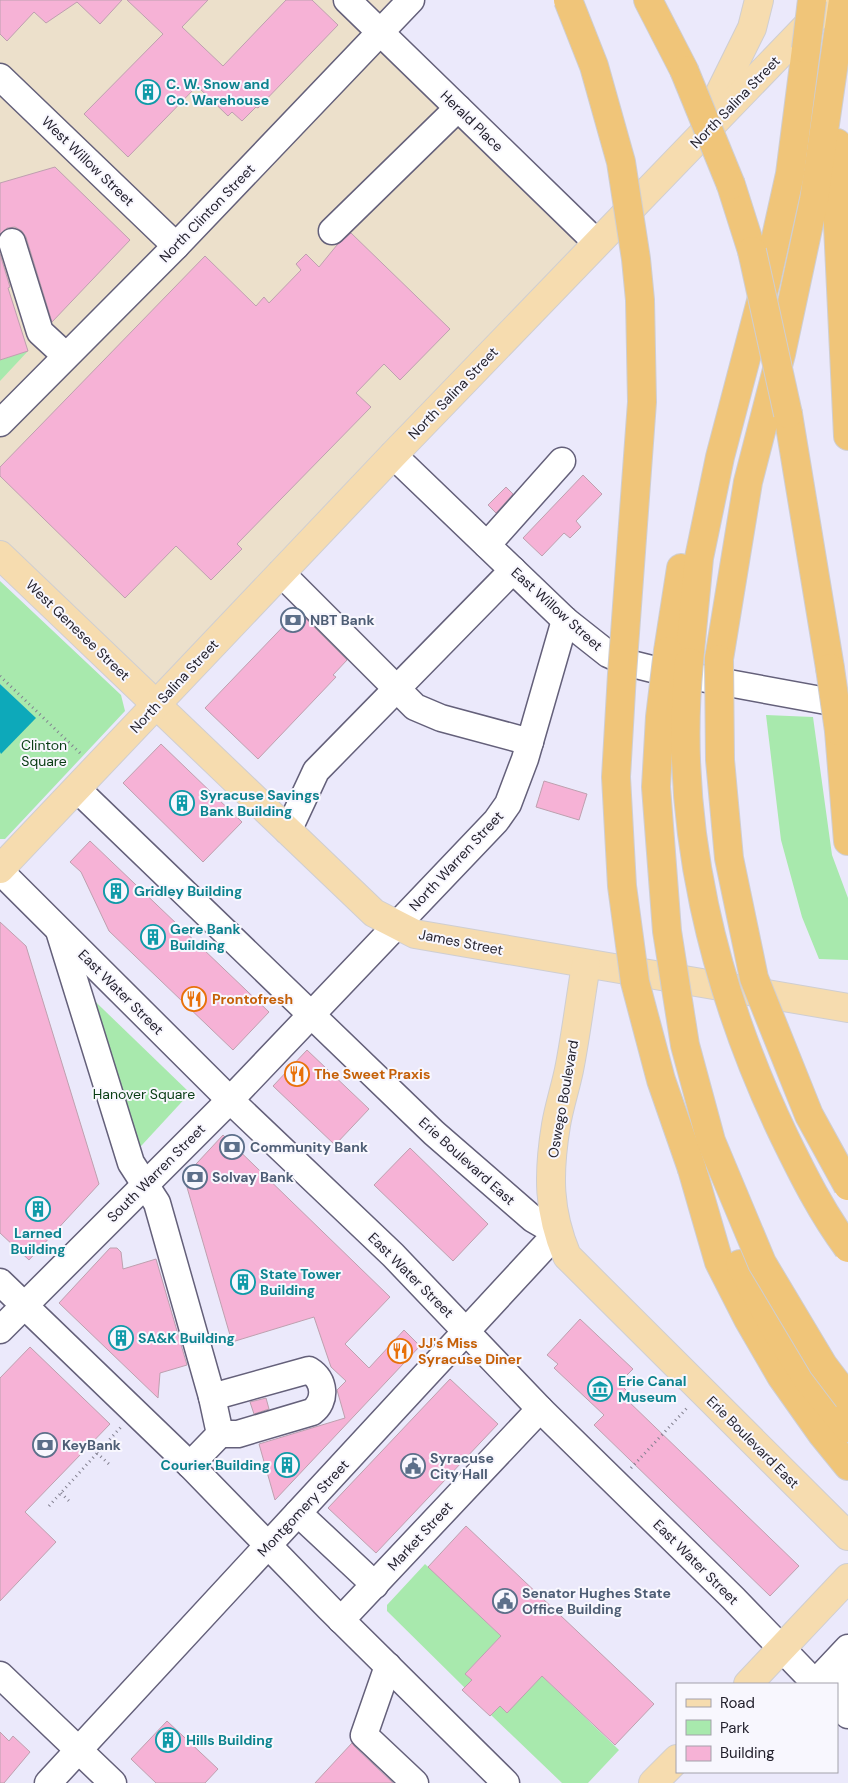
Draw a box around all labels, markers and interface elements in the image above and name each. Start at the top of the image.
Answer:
street label: North Salina Street [686,52,784,152]
place label: C. W. Snow and Co. Warehouse [166,75,269,109]
building icon: C. W. Snow and Co. Warehouse [135,79,161,105]
street label: Herald Place [437,86,507,156]
street label: West Willow Street [38,112,138,210]
street label: North Clinton Street [155,160,259,266]
street label: North Salina Street [404,343,502,443]
street label: East Willow Street [508,563,606,655]
street label: West Genesee Street [22,576,134,684]
bank icon: NBT Bank [280,607,306,633]
place label: NBT Bank [310,611,375,629]
street label: North Salina Street [126,635,222,737]
park label: Clinton Square [21,736,67,770]
place label: Syracuse Savings Bank Building [200,786,320,820]
building icon: Syracuse Savings Bank Building [169,790,195,816]
street label: North Warren Street [405,807,507,915]
building icon: Gridley Building [103,878,129,904]
place label: Gridley Building [134,882,242,900]
place label: Gere Bank Building [170,920,241,954]
building icon: Gere Bank Building [140,924,166,950]
street label: James Street [417,925,505,959]
street label: East Water Street [74,945,168,1039]
restaurant icon: Prontofresh [181,986,207,1012]
place label: Prontofresh [212,990,293,1008]
street label: Oswego Boulevard [544,1039,582,1159]
restaurant icon: The Sweet Praxis [284,1061,310,1087]
place label: The Sweet Praxis [314,1065,430,1083]
park label: Hanover Square [93,1085,195,1103]
street label: Erie Boulevard East [415,1113,519,1209]
street label: South Warren Street [103,1120,209,1226]
bank icon: Community Bank [219,1134,245,1160]
place label: Community Bank [250,1138,368,1156]
bank icon: Solvay Bank [182,1164,208,1190]
place label: Solvay Bank [212,1168,294,1186]
building icon: Larned Building [25,1196,51,1222]
place label: Larned Building [10,1224,66,1258]
street label: East Water Street [364,1228,458,1322]
place label: State Tower Building [260,1265,341,1299]
building icon: State Tower Building [230,1269,256,1295]
building icon: SA&K Building [108,1325,134,1351]
place label: SA&K Building [138,1329,235,1347]
place label: JJ's Miss Syracuse Diner [418,1334,522,1368]
restaurant icon: JJ's Miss Syracuse Diner [387,1338,413,1364]
place label: Erie Canal Museum [618,1372,687,1406]
museum icon: Erie Canal Museum [587,1376,613,1402]
street label: Erie Boulevard East [703,1392,803,1492]
bank icon: KeyBank [32,1432,58,1458]
place label: KeyBank [62,1436,121,1454]
place label: Syracuse City Hall [430,1449,494,1483]
building icon: Courier Building [274,1452,300,1478]
public building icon: Syracuse City Hall [400,1453,426,1479]
place label: Courier Building [160,1456,270,1474]
street label: Montgomery Street [253,1456,353,1560]
street label: Market Street [384,1498,456,1574]
street label: East Water Street [649,1515,743,1609]
place label: Senator Hughes State Office Building [522,1584,671,1618]
public building icon: Senator Hughes State Office Building [492,1588,518,1614]
legend [676,1683,838,1773]
text: Road [720,1693,755,1713]
text: Park [720,1718,750,1738]
building icon: Hills Building [155,1727,181,1753]
place label: Hills Building [186,1731,273,1749]
text: Building [720,1743,775,1763]

